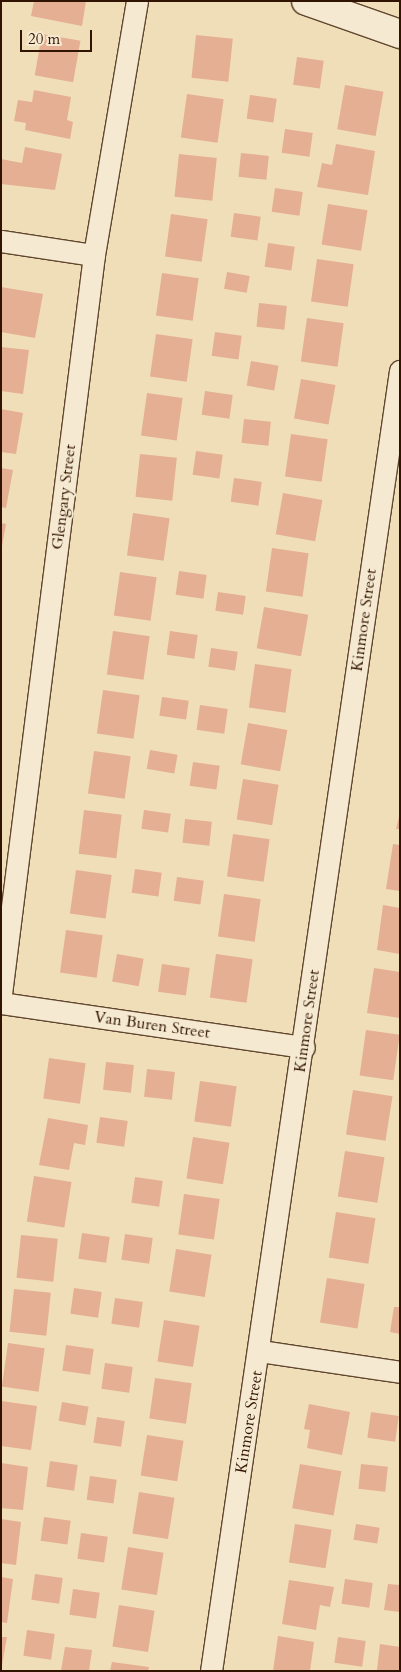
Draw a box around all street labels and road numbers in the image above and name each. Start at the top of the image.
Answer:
street label: Glengary Street [48,443,80,551]
street label: Kinmore Street [347,567,381,673]
street label: Kinmore Street [290,968,324,1074]
street label: Van Buren Street [93,1007,211,1043]
street label: Kinmore Street [231,1369,267,1475]

